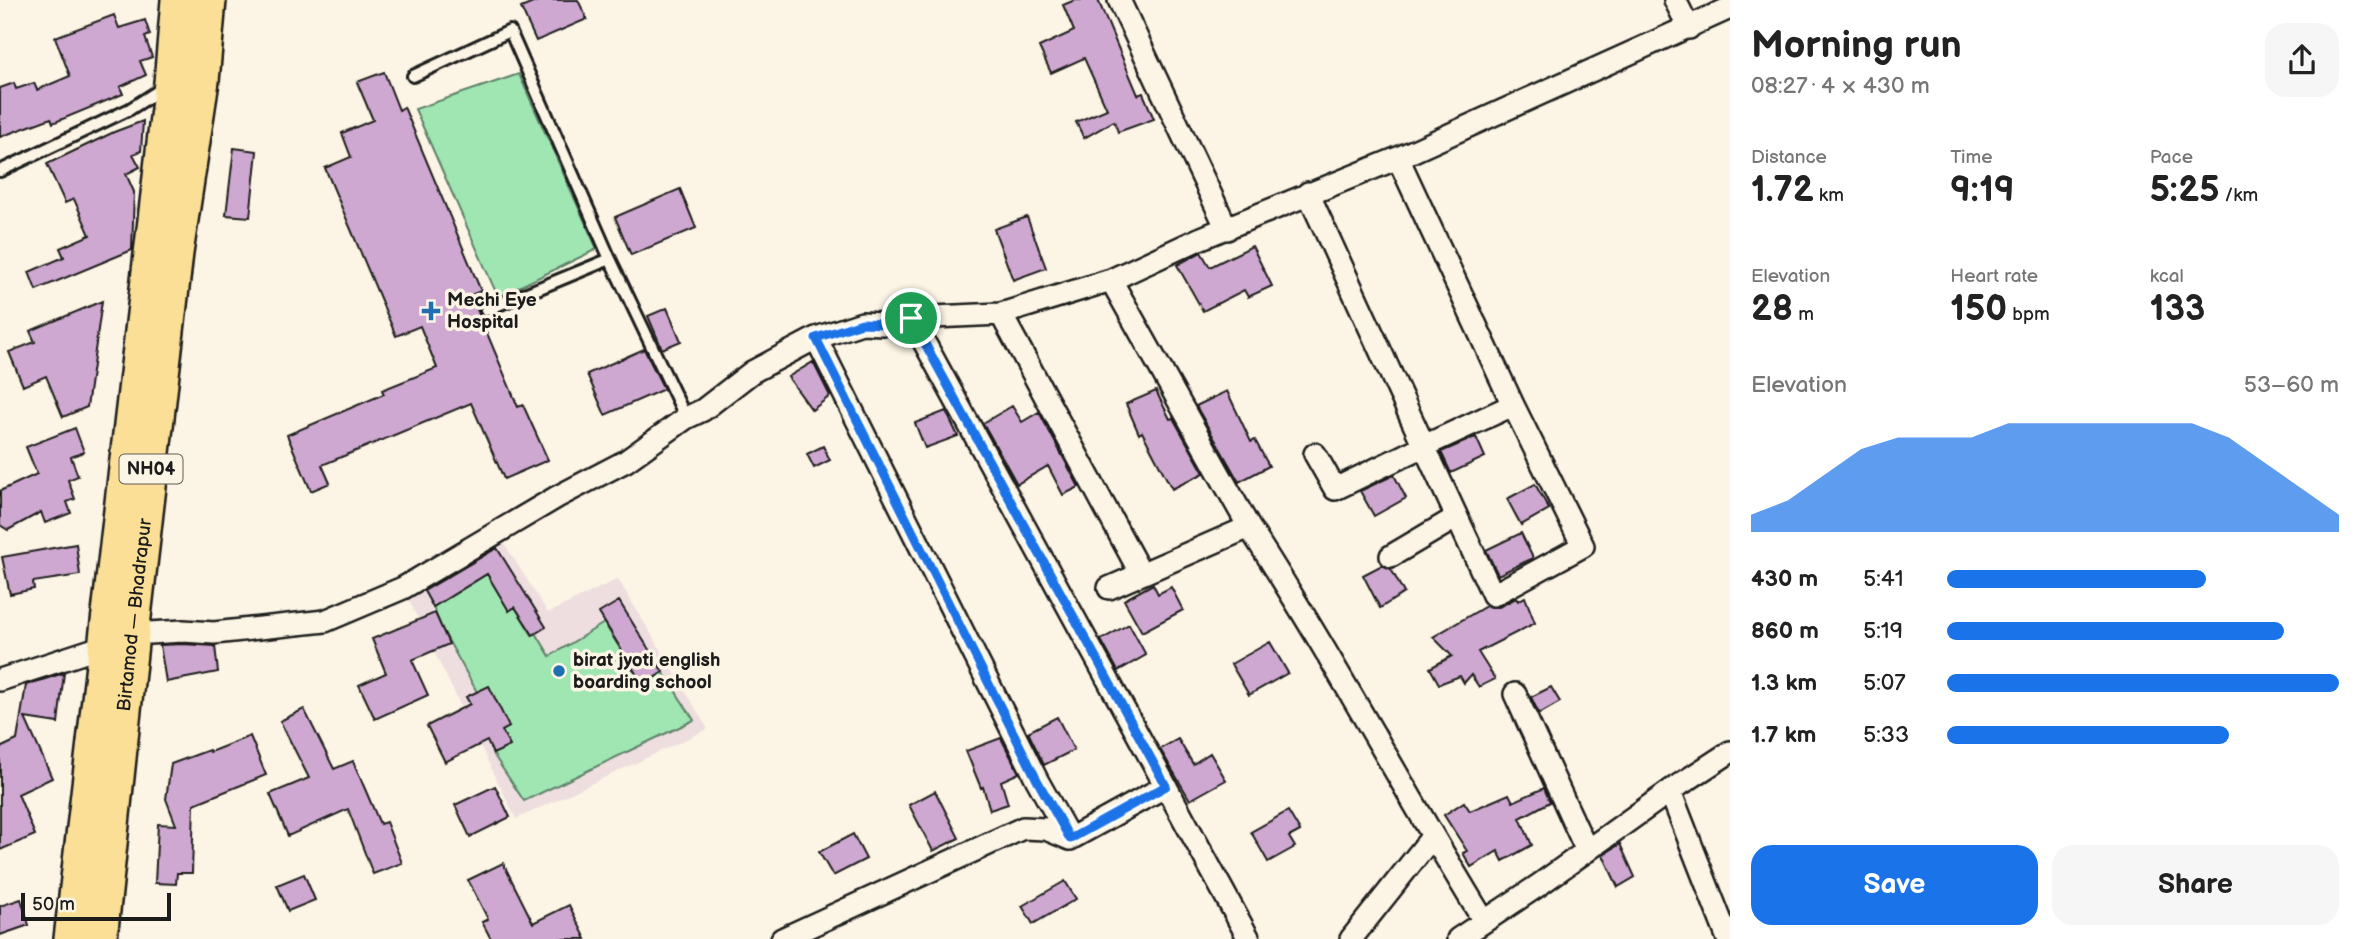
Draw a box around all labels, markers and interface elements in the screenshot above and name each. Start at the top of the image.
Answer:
text: Morning run [1751,23,1962,68]
button: share [2265,23,2339,97]
text: 08:27 · 4 × 430 m [1751,72,1930,100]
text: Distance [1751,146,1827,169]
text: Time [1950,146,1992,169]
text: Pace [2150,146,2193,169]
text: 1.72 [1751,169,1814,212]
text: 9:19 [1950,169,2014,212]
text: 5:25 [2150,169,2219,212]
text: km [1814,184,1844,207]
text: /km [2219,184,2258,207]
text: Elevation [1751,265,1830,288]
text: Heart rate [1950,265,2038,288]
text: kcal [2150,265,2184,288]
pin [881,288,941,348]
text: 28 [1751,288,1793,331]
text: 150 [1950,288,2007,331]
text: 133 [2150,288,2205,331]
place label: Mechi Eye Hospital [447,289,537,334]
icon: arrive [892,299,930,337]
marker: Mechi Eye Hospital [421,301,441,321]
text: m [1793,303,1814,326]
text: bpm [2007,303,2050,326]
text: Elevation [1751,371,1847,399]
text: 53–60 m [2244,371,2339,399]
road number: NH04 [120,454,182,484]
street label: Birtamod — Bhadrapur [112,516,157,712]
text: 430 m [1751,565,1818,593]
text: 5:41 [1863,565,1904,593]
text: 860 m [1751,617,1819,645]
text: 5:19 [1863,617,1903,645]
place label: birat jyoti english boarding school [573,649,720,694]
marker: birat jyoti english boarding school [551,663,567,679]
text: 1.3 km [1751,669,1817,697]
text: 5:07 [1863,669,1906,697]
text: 1.7 km [1751,721,1816,749]
text: 5:33 [1863,721,1909,749]
button: Save [1751,845,2038,925]
button: Share [2052,845,2339,925]
scale bar [21,890,172,922]
text: 50 m [32,893,75,916]

